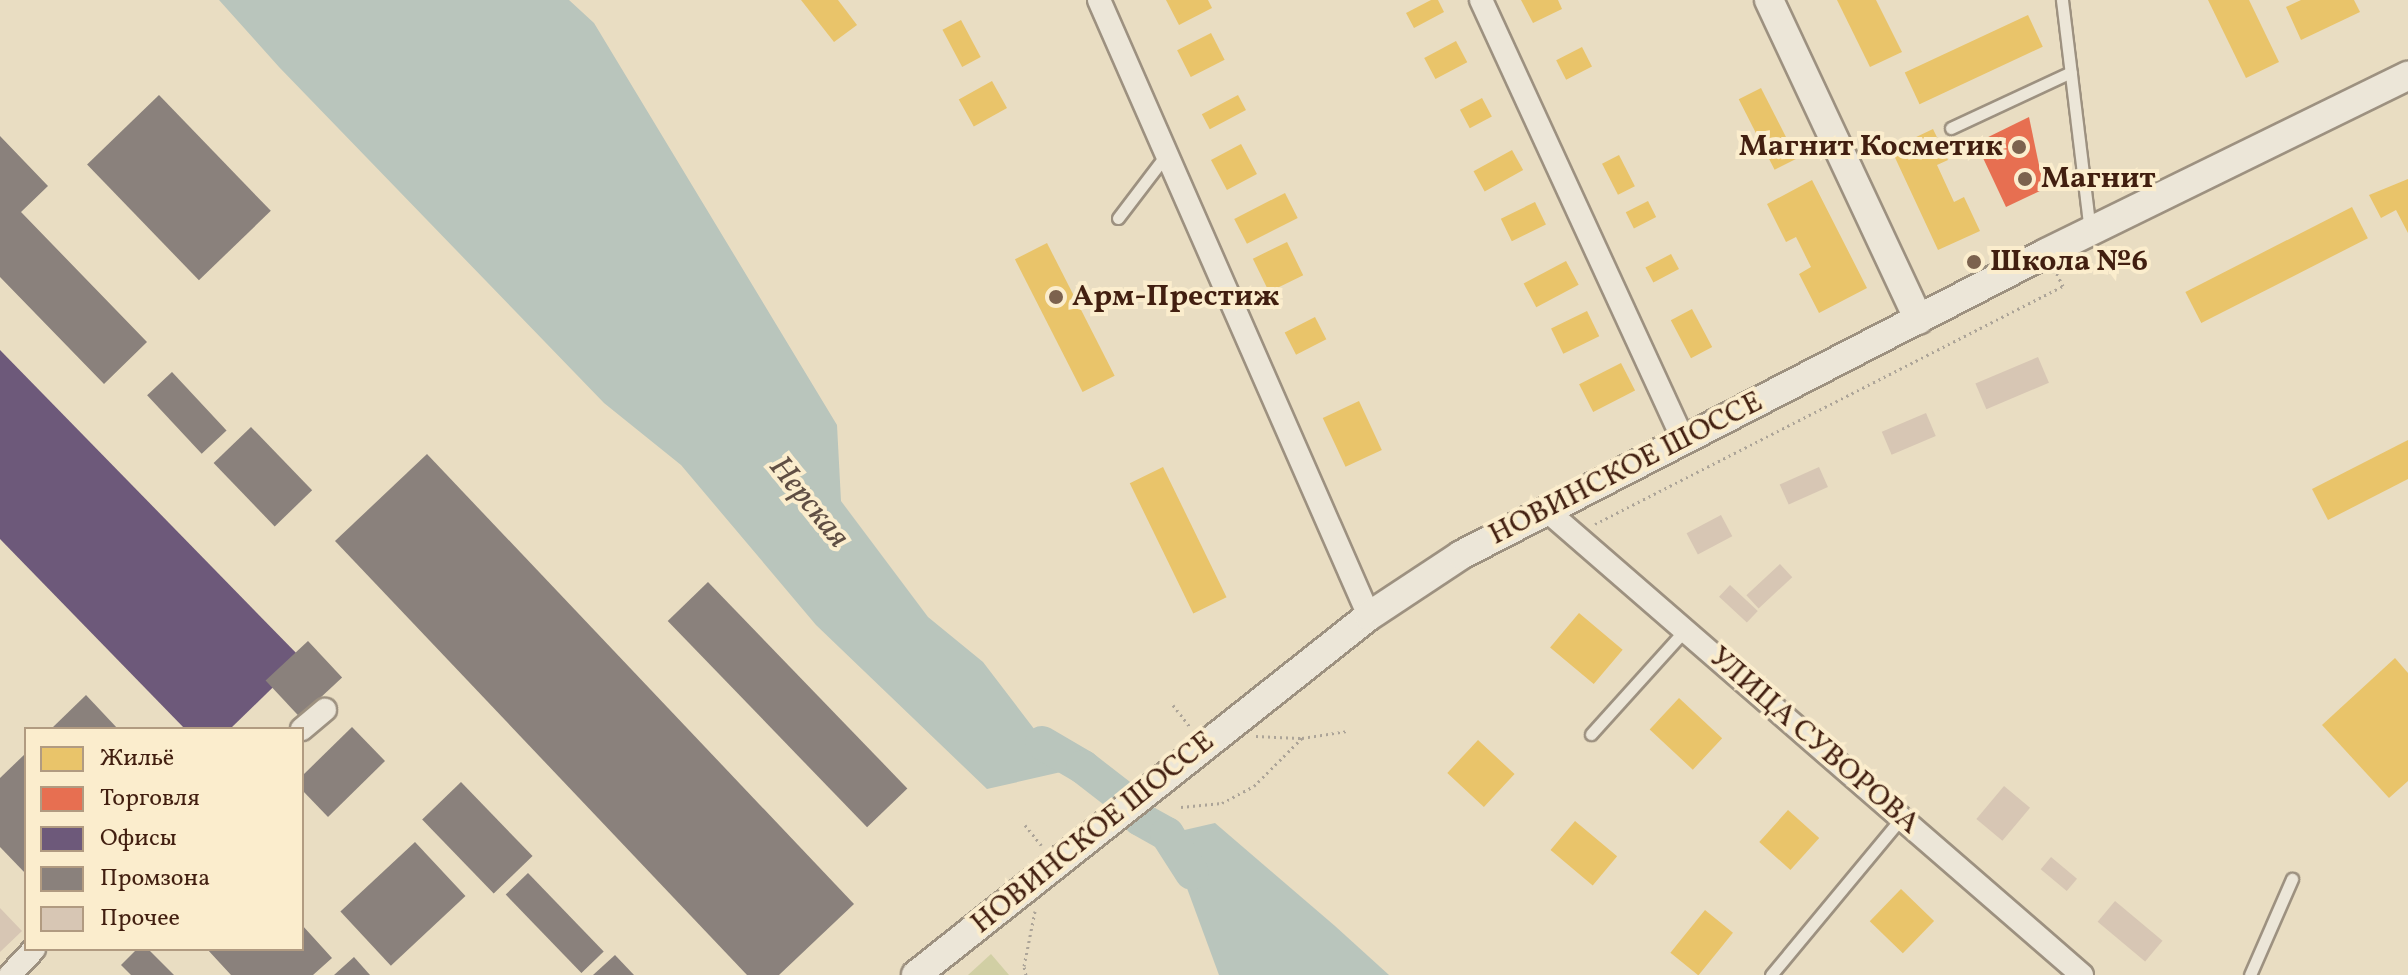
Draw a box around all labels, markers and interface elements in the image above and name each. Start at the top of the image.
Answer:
place label: Магнит Косметик [1739,129,2003,165]
marker: Магнит Косметик [2010,138,2028,156]
place label: Магнит [2041,161,2156,197]
marker: Магнит [2016,170,2034,188]
place label: Школа №6 [1990,244,2148,280]
marker: Школа №6 [1965,253,1983,271]
place label: Арм-Престиж [1072,279,1280,315]
marker: Арм-Престиж [1047,288,1065,306]
street label: НОВИНСКОЕ ШОССЕ [1483,384,1769,554]
water label: Нерская [760,449,856,557]
street label: УЛИЦА СУВОРОВА [1701,640,1927,842]
street label: НОВИНСКОЕ ШОССЕ [964,724,1222,942]
legend [24,727,304,951]
text: Жильё [100,742,174,776]
text: Торговля [100,782,200,816]
text: Офисы [100,822,177,856]
text: Промзона [100,862,210,896]
text: Прочее [100,902,180,936]

